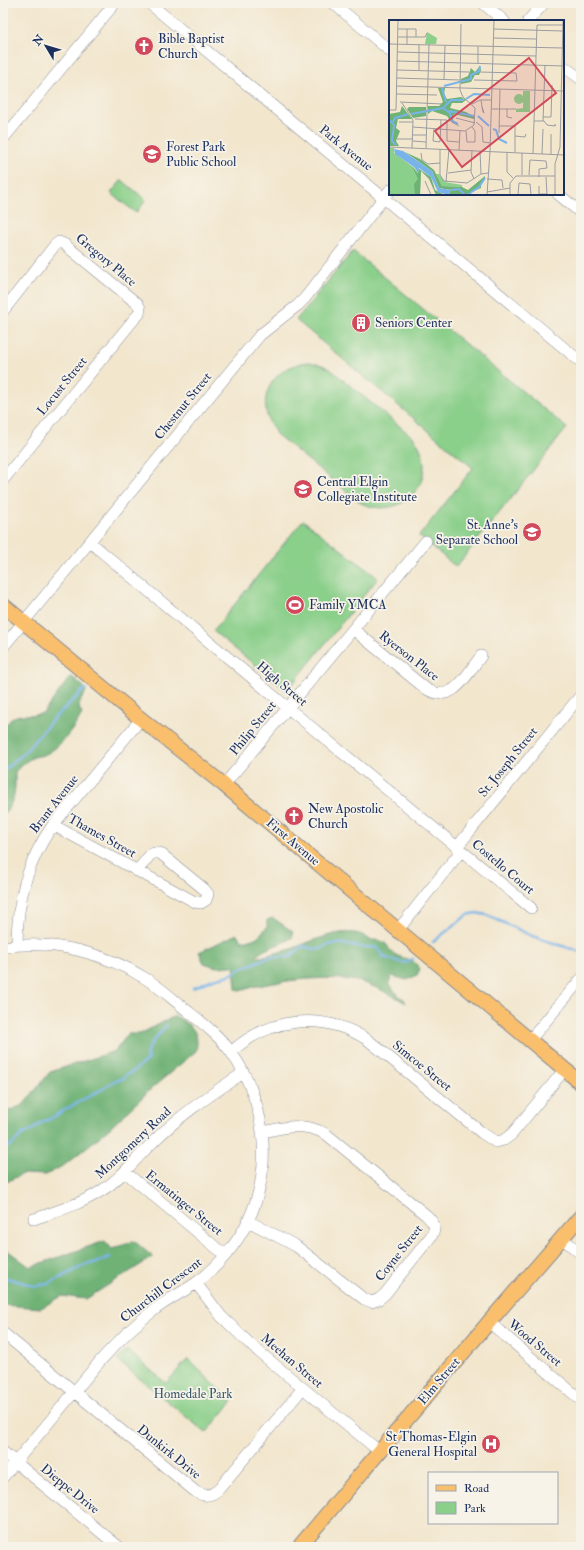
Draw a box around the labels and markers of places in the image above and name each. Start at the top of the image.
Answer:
place label: Bible Baptist Church [158,31,224,62]
church icon: Bible Baptist Church [133,35,155,57]
place label: Forest Park Public School [166,139,237,170]
school or university icon: Forest Park Public School [141,143,163,165]
building icon: Seniors Center [350,312,372,334]
place label: Seniors Center [375,315,452,331]
place label: Central Elgin Collegiate Institute [317,474,417,505]
school or university icon: Central Elgin Collegiate Institute [292,478,314,500]
place label: St. Anne's Separate School [436,517,519,549]
school or university icon: St. Anne's Separate School [521,521,543,543]
sports icon: Family YMCA [284,594,306,616]
place label: Family YMCA [309,597,387,614]
place label: New Apostolic Church [308,801,383,832]
church icon: New Apostolic Church [283,805,305,827]
place label: St Thomas-Elgin General Hospital [385,1429,478,1461]
hospital icon: St Thomas-Elgin General Hospital [480,1433,502,1455]

